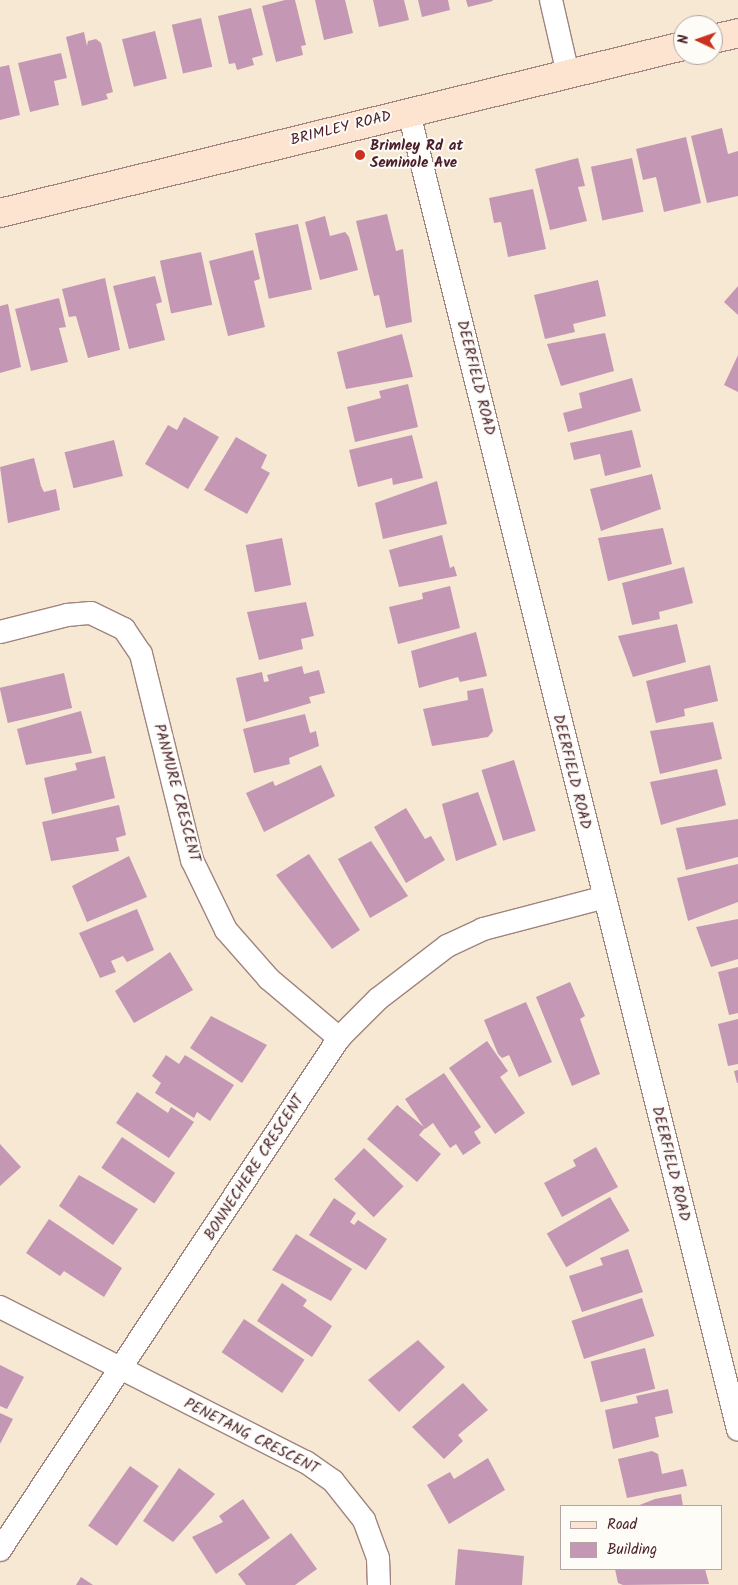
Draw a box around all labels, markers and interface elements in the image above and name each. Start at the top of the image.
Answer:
north arrow [673,15,723,65]
text: N [673,34,695,44]
street label: BRIMLEY ROAD [289,108,393,150]
place label: Brimley Rd at Seminole Ave [370,137,463,172]
marker: Brimley Rd at Seminole Ave [354,149,366,161]
street label: DEERFIELD ROAD [452,319,498,437]
street label: DEERFIELD ROAD [548,713,594,831]
street label: PANMURE CRESCENT [149,722,203,864]
street label: BONNECHERE CRESCENT [201,1092,309,1244]
street label: DEERFIELD ROAD [647,1105,693,1223]
street label: PENETANG CRESCENT [181,1395,321,1479]
legend [560,1505,723,1570]
text: Road [607,1513,637,1537]
text: Building [607,1538,657,1562]

